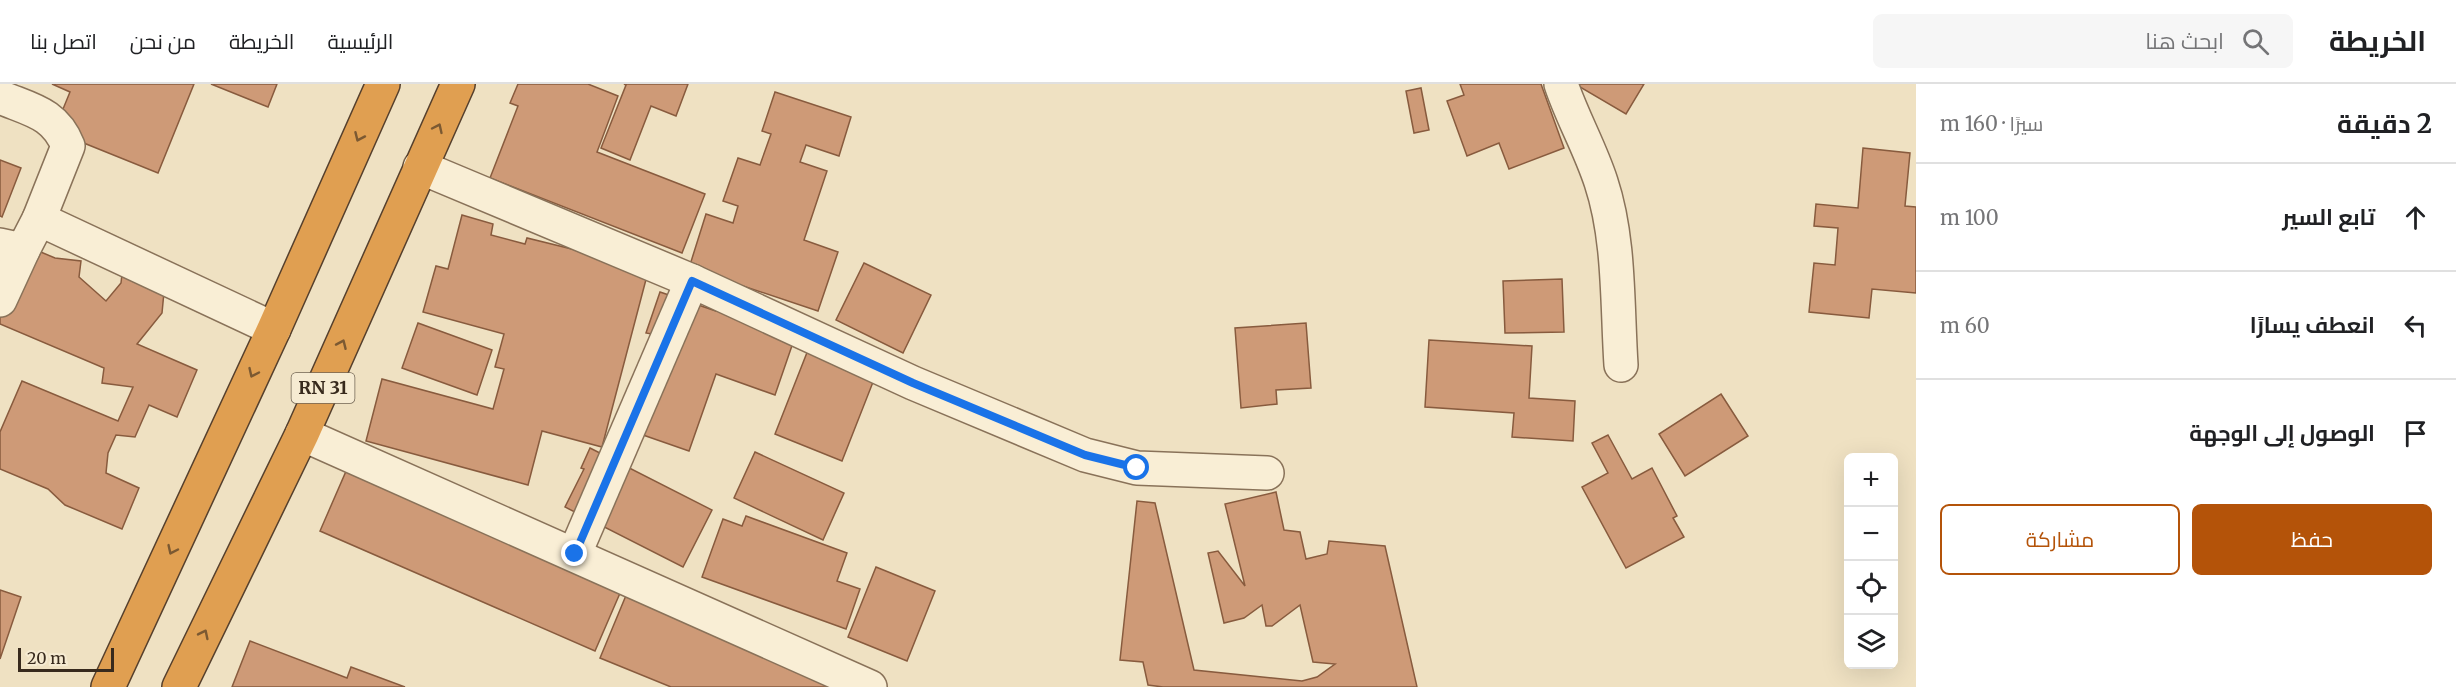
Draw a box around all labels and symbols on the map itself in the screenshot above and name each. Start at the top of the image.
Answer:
one-way arrow [430,123,442,134]
one-way arrow [354,131,366,142]
one-way arrow [334,340,346,351]
one-way arrow [249,366,261,377]
road number: RN 31 [292,373,354,403]
route start [1123,454,1149,480]
route end [561,540,587,566]
one-way arrow [167,543,179,554]
one-way arrow [197,630,209,641]
scale bar [18,645,114,672]

